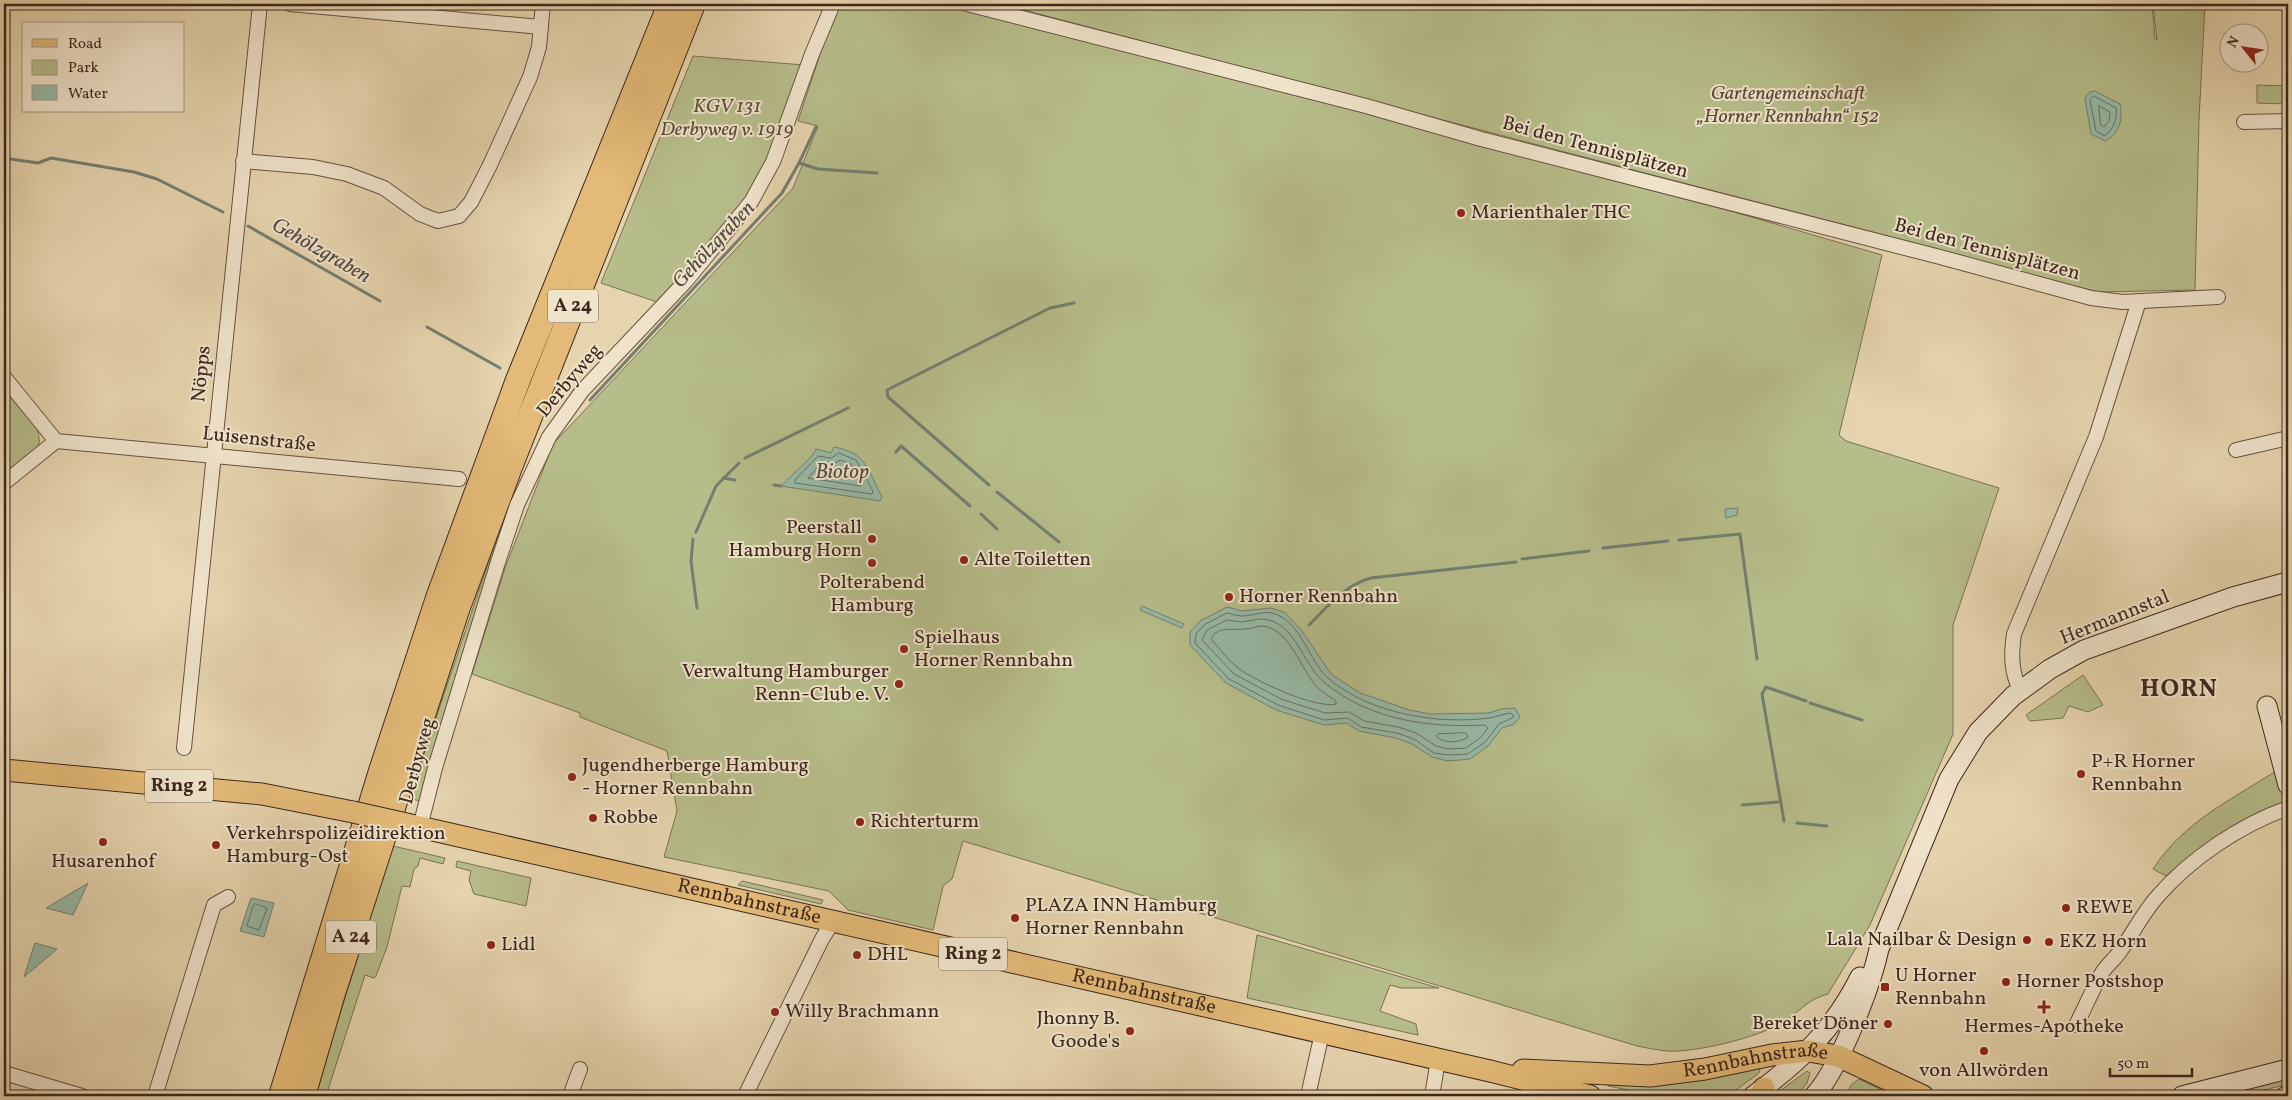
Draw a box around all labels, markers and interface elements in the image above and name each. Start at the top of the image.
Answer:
legend [22,22,185,112]
north arrow [2220,22,2270,72]
text: N [2223,33,2245,51]
text: Road [68,34,102,55]
text: Park [68,58,99,79]
park label: Gartengemeinschaft „Horner Rennbahn“ 152 [1696,80,1879,131]
text: Water [68,84,108,105]
park label: KGV 131 Derbyweg v. 1919 [660,93,794,144]
street label: Bei den Tennisplätzen [1499,110,1691,186]
water label: Gehölzgraben [666,195,762,295]
place label: Marienthaler THC [1471,199,1631,227]
marker: Marienthaler THC [1455,207,1467,219]
water label: Gehölzgraben [266,211,376,291]
street label: Bei den Tennisplätzen [1891,212,2083,288]
road number: A 24 [548,290,598,322]
street label: Derbyweg [531,338,609,424]
street label: Nöpps [185,344,219,404]
street label: Luisenstraße [201,420,317,460]
water label: Biotop [815,458,869,487]
place label: Peerstall Hamburg Horn [728,514,862,565]
marker: Peerstall Hamburg Horn [866,533,878,545]
place label: Alte Toiletten [974,546,1091,574]
marker: Alte Toiletten [958,554,970,566]
marker: Polterabend Hamburg [866,557,878,569]
place label: Polterabend Hamburg [819,569,925,620]
place label: Horner Rennbahn [1239,583,1398,611]
street label: Hermannstal [2056,583,2174,653]
marker: Horner Rennbahn [1223,591,1235,603]
place label: Spielhaus Horner Rennbahn [914,624,1073,675]
marker: Spielhaus Horner Rennbahn [898,643,910,655]
place label: Verwaltung Hamburger Renn-Club e. V. [682,658,889,709]
district label: HORN [2140,672,2218,707]
marker: Verwaltung Hamburger Renn-Club e. V. [893,678,905,690]
street label: Derbyweg [393,714,443,808]
place label: P+R Horner Rennbahn [2091,748,2195,799]
place label: Jugendherberge Hamburg - Horner Rennbahn [582,752,809,803]
marker: P+R Horner Rennbahn [2075,768,2087,780]
road number: Ring 2 [145,769,213,802]
marker: Jugendherberge Hamburg - Horner Rennbahn [566,771,578,783]
place label: Robbe [603,804,658,832]
place label: Richterturm [870,808,979,836]
marker: Robbe [587,812,599,824]
marker: Richterturm [854,816,866,828]
place label: Verkehrspolizeidirektion Hamburg-Ost [226,820,446,871]
marker: Husarenhof [97,836,109,848]
marker: Verkehrspolizeidirektion Hamburg-Ost [210,839,222,851]
place label: Husarenhof [51,848,157,876]
street label: Rennbahnstraße [674,872,824,932]
place label: PLAZA INN Hamburg Horner Rennbahn [1025,892,1217,943]
place label: REWE [2076,894,2133,922]
marker: REWE [2060,902,2072,914]
marker: PLAZA INN Hamburg Horner Rennbahn [1009,912,1021,924]
road number: A 24 [326,920,376,954]
place label: Lala Nailbar & Design [1826,926,2017,954]
place label: EKZ Horn [2059,928,2147,956]
place label: Lidl [501,931,536,959]
marker: Lala Nailbar & Design [2021,934,2033,946]
marker: EKZ Horn [2043,936,2055,948]
road number: Ring 2 [939,938,1007,971]
marker: Lidl [485,939,497,951]
place label: DHL [867,941,908,969]
marker: DHL [851,949,863,961]
street label: Rennbahnstraße [1069,962,1219,1022]
place label: U Horner Rennbahn [1895,962,1986,1013]
place label: Horner Postshop [2016,968,2164,996]
marker: Horner Postshop [2000,976,2012,988]
marker: U Horner Rennbahn [1879,981,1891,993]
place label: Willy Brachmann [785,998,939,1026]
marker: Hermes-Apotheke [2038,1001,2050,1013]
place label: Jhonny B. Goode's [1036,1005,1120,1056]
marker: Willy Brachmann [769,1006,781,1018]
place label: Bereket Döner [1752,1010,1878,1038]
place label: Hermes-Apotheke [1964,1013,2124,1041]
marker: Bereket Döner [1882,1018,1894,1030]
marker: Jhonny B. Goode's [1124,1025,1136,1037]
street label: Rennbahnstraße [1681,1037,1830,1086]
marker: von Allwörden [1978,1045,1990,1057]
scale bar [2110,1045,2192,1077]
text: 50 m [2117,1054,2149,1075]
place label: von Allwörden [1919,1057,2049,1085]

